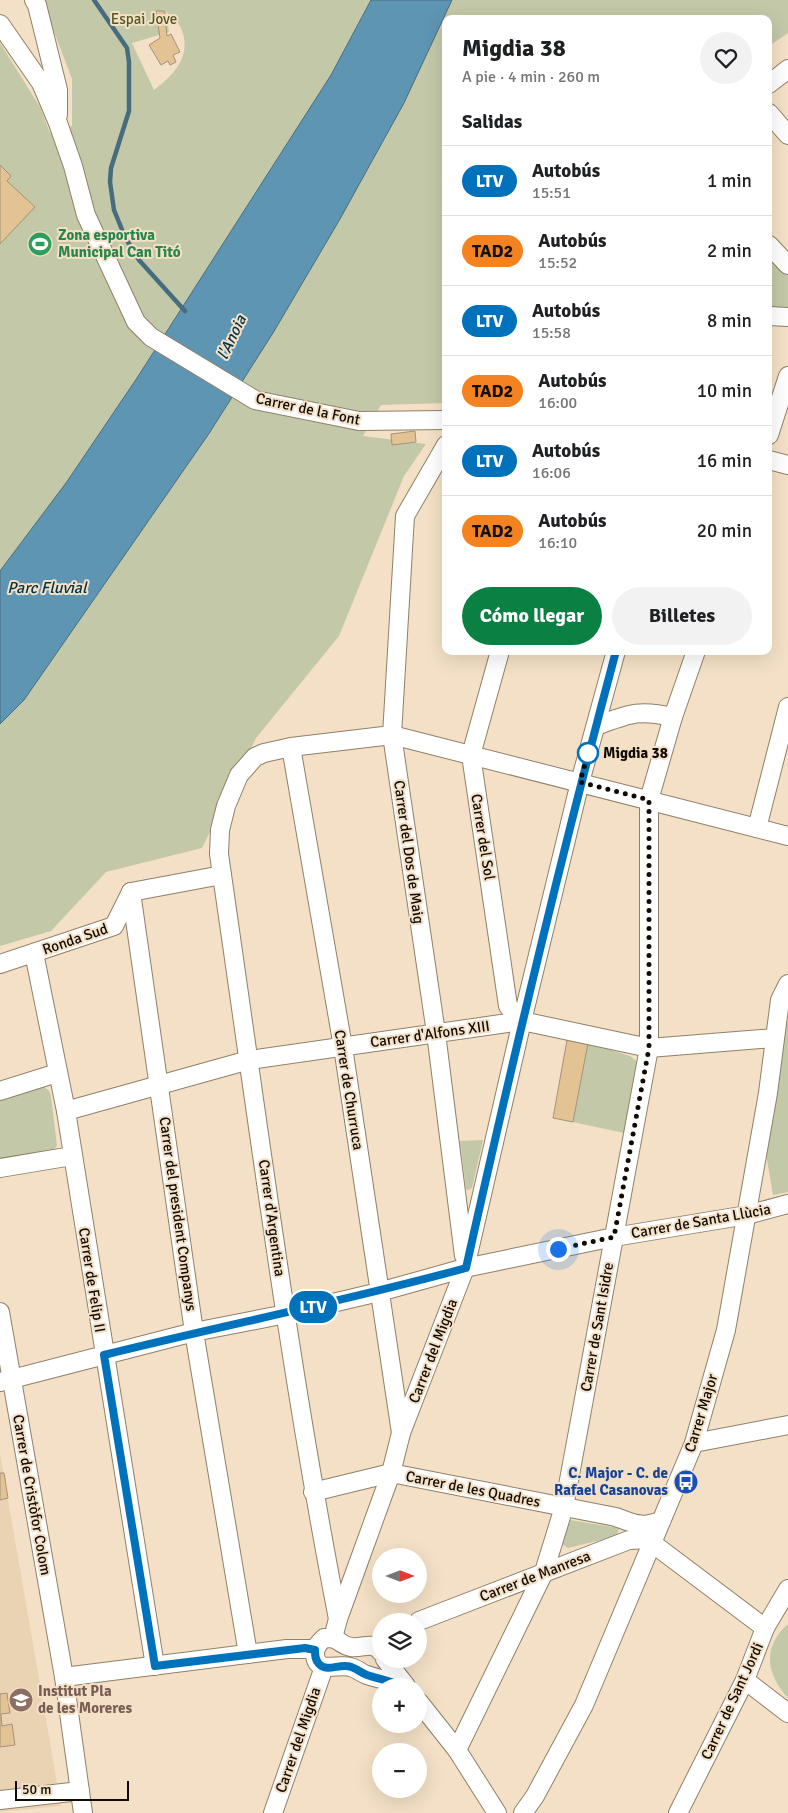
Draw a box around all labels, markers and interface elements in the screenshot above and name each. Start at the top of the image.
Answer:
park label: Espai Jove [111,10,177,28]
button: heart [700,32,752,84]
text: Migdia 38 [462,33,566,63]
text: A pie · 4 min · 260 m [462,67,600,87]
text: Salidas [462,110,522,134]
text: Autobús [532,159,600,183]
text: 1 min [707,169,752,193]
text: LTV [476,170,503,192]
text: 15:51 [532,183,571,203]
place label: Zona esportiva Municipal Can Titó [58,226,181,261]
text: Autobús [538,229,607,253]
sports icon: Zona esportiva Municipal Can Titó [27,231,53,257]
text: 2 min [707,239,752,263]
text: TAD2 [472,240,513,262]
text: 15:52 [538,253,577,273]
text: Autobús [532,299,600,323]
text: 8 min [707,309,752,333]
text: LTV [476,310,503,332]
water label: l'Anoia [213,311,251,363]
text: 15:58 [532,323,571,343]
text: Autobús [538,369,607,393]
text: 10 min [697,379,752,403]
text: TAD2 [472,380,513,402]
street label: Carrer de la Font [254,389,362,429]
text: 16:00 [538,393,577,413]
text: Autobús [532,439,600,463]
text: 16 min [697,449,752,473]
text: LTV [476,450,503,472]
text: 16:06 [532,463,571,483]
text: Autobús [538,509,607,533]
text: 20 min [697,519,752,543]
text: TAD2 [472,520,513,542]
text: 16:10 [538,533,577,553]
water label: Parc Fluvial [7,578,88,598]
button: Cómo llegar [462,587,602,645]
button: Billetes [612,587,752,645]
marker: Migdia 38 [577,742,599,764]
place label: Migdia 38 [603,744,668,762]
street label: Carrer del Dos de Maig [390,779,428,925]
street label: Carrer del Sol [467,792,499,882]
street label: Ronda Sud [40,919,110,959]
street label: Carrer d'Alfons XIII [369,1017,491,1051]
street label: Carrer de Churruca [331,1028,367,1152]
street label: Carrer del president Companys [155,1116,201,1313]
street label: Carrer d'Argentina [255,1158,289,1278]
street label: Carrer de Santa Llùcia [630,1200,772,1242]
street label: Carrer de Felip II [75,1226,109,1334]
your location [546,1237,571,1262]
street label: Carrer de Sant Isidre [577,1261,617,1393]
line badge: LTV [284,1291,342,1323]
text: LTV [299,1296,327,1318]
street label: Carrer del Migdia [405,1296,461,1406]
street label: Carrer Major [681,1371,722,1454]
street label: Carrer de Cristòfor Colom [9,1413,55,1577]
place label: C. Major - C. de Rafael Casanovas [554,1464,668,1499]
street label: Carrer de les Quadres [404,1467,542,1511]
bus stop icon: C. Major - C. de Rafael Casanovas [673,1469,699,1495]
street label: Carrer de Manresa [477,1547,593,1605]
north arrow [372,1548,428,1602]
map controls [372,1548,427,1798]
button: layers [372,1613,427,1668]
street label: Carrer de Sant Jordi [697,1640,767,1762]
button: + [372,1678,427,1733]
place label: Institut Pla de les Moreres [38,1682,132,1717]
street label: Carrer del Migdia [272,1685,324,1795]
school or university icon: Institut Pla de les Moreres [8,1687,34,1713]
button: − [372,1743,427,1798]
scale bar [15,1778,129,1801]
text: 50 m [22,1781,51,1798]

